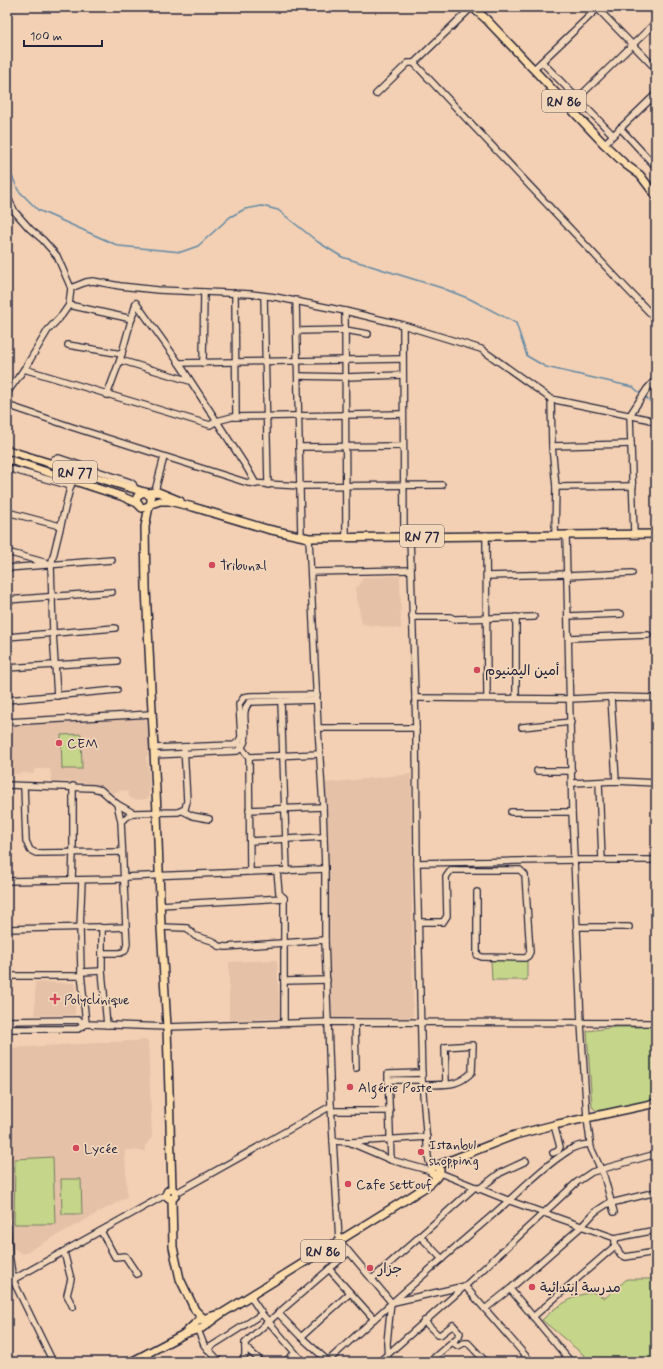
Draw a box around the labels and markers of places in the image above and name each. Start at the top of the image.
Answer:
place label: Tribunal [220,557,267,575]
marker: Tribunal [207,560,217,570]
place label: أمين اليمنيوم [485,662,560,681]
marker: أمين اليمنيوم [472,665,482,675]
place label: CEM [67,735,98,753]
marker: CEM [54,738,64,748]
place label: Polyclinique [64,991,130,1009]
marker: Polyclinique [49,993,61,1005]
place label: Algérie Poste [358,1079,433,1099]
marker: Algérie Poste [345,1082,355,1092]
place label: Istanbul shopping [429,1136,479,1170]
place label: Lycée [84,1140,118,1158]
marker: Lycée [71,1143,81,1153]
marker: Istanbul shopping [416,1147,426,1157]
place label: Cafe settouf [356,1176,432,1194]
marker: Cafe settouf [343,1179,353,1189]
place label: جزار [377,1260,402,1278]
marker: جزار [365,1263,375,1273]
place label: مدرسة إبتدائية [540,1279,621,1297]
marker: مدرسة إبتدائية [527,1282,537,1292]

